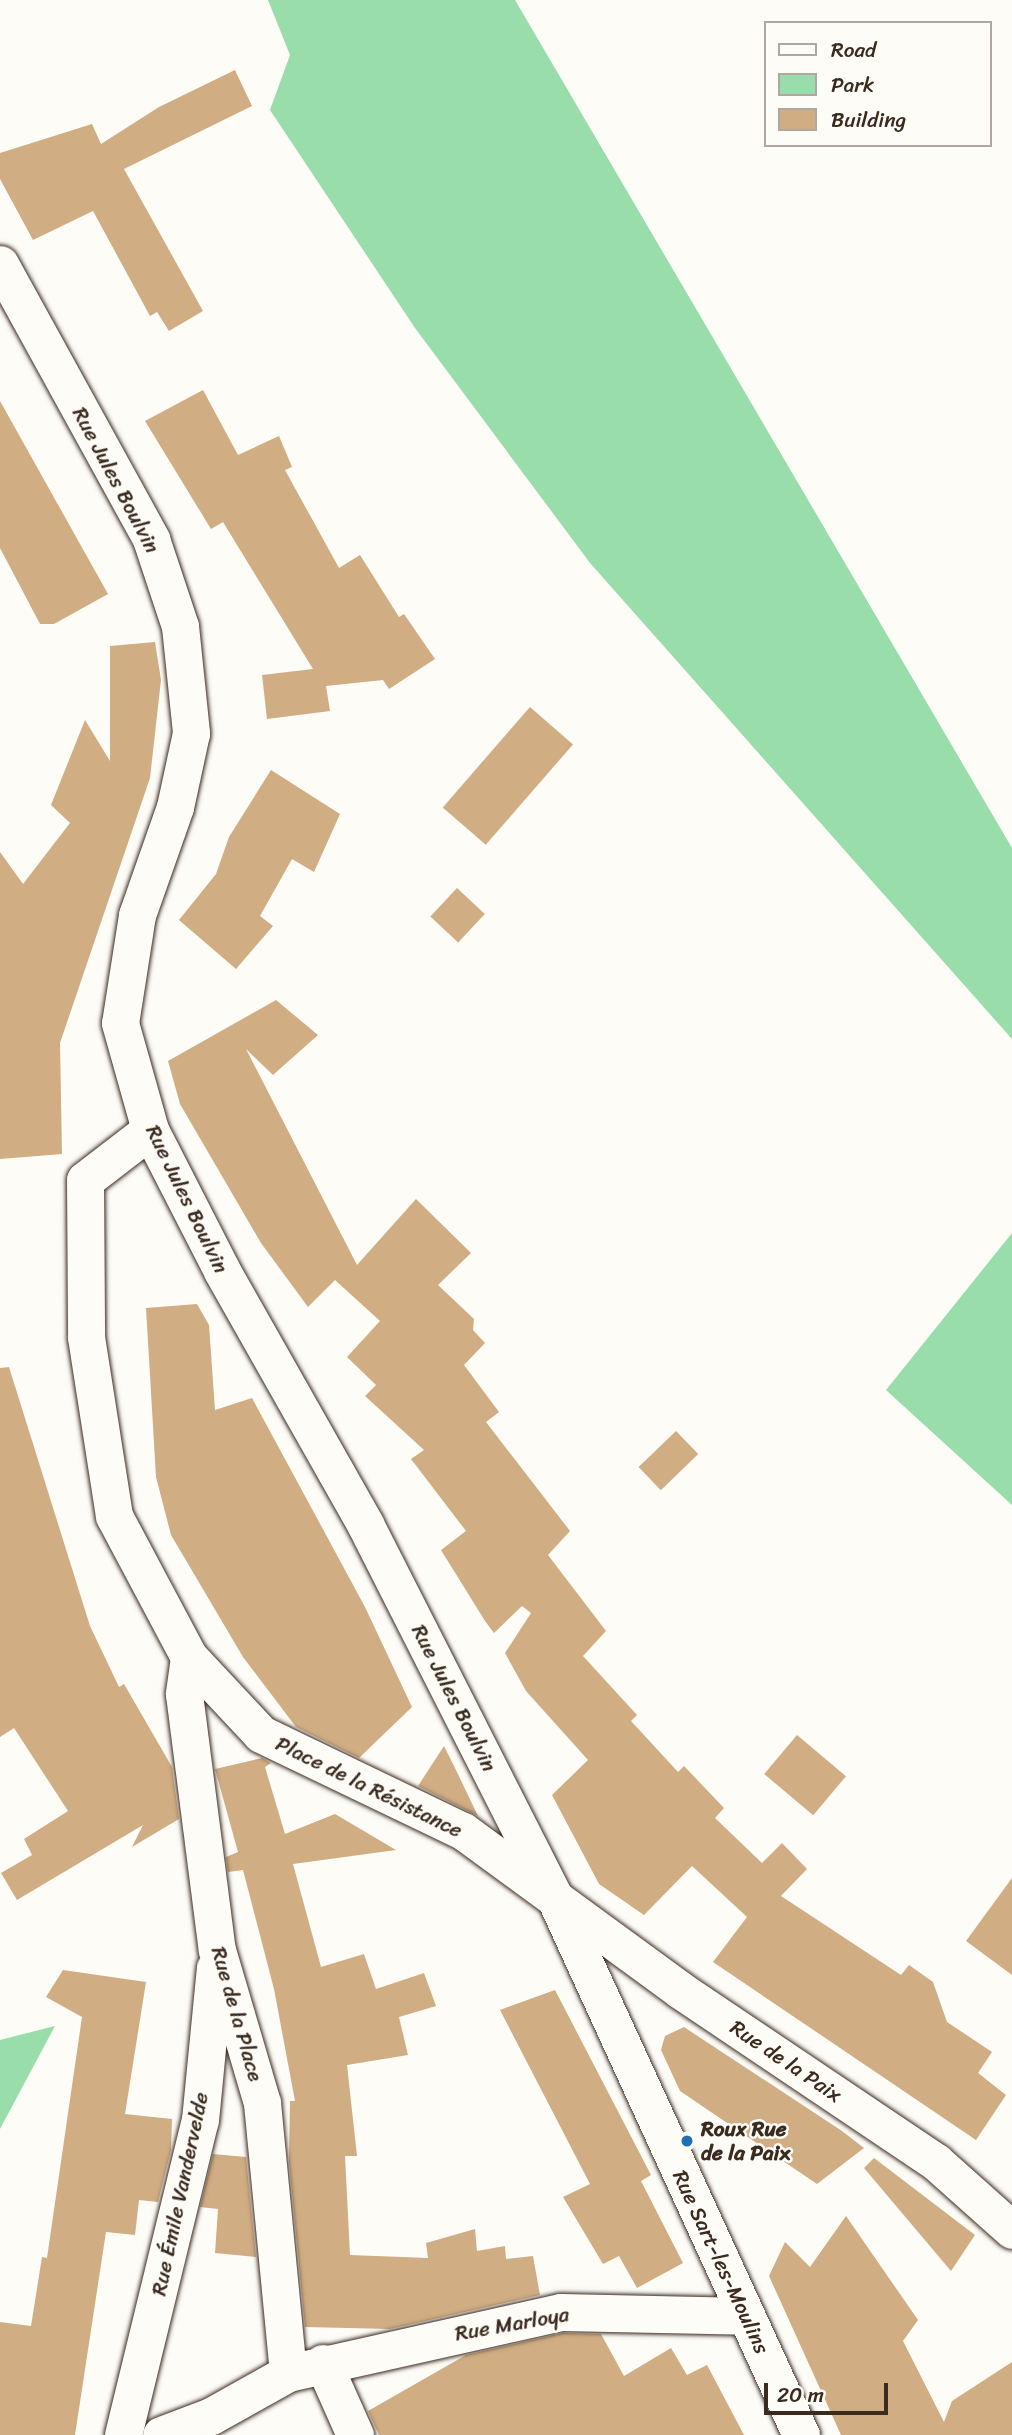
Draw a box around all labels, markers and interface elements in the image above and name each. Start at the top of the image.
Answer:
legend [764,21,991,147]
text: Road [831,31,876,69]
text: Park [831,66,874,104]
text: Building [831,101,906,139]
street label: Rue Jules Boulvin [67,403,165,557]
street label: Rue Jules Boulvin [140,1121,234,1277]
street label: Rue Jules Boulvin [406,1620,502,1776]
street label: Place de la Résistance [271,1731,467,1843]
street label: Rue de la Place [206,1943,268,2085]
street label: Rue de la Paix [725,2014,847,2108]
street label: Rue Émile Vandervelde [146,2090,214,2298]
place label: Roux Rue de la Paix [701,2116,790,2166]
marker: Roux Rue de la Paix [679,2133,695,2149]
street label: Rue Sart-les-Moulins [667,2166,775,2358]
street label: Rue Marloya [453,2302,571,2346]
scale bar [767,2368,891,2412]
text: 20 m [777,2376,824,2414]

